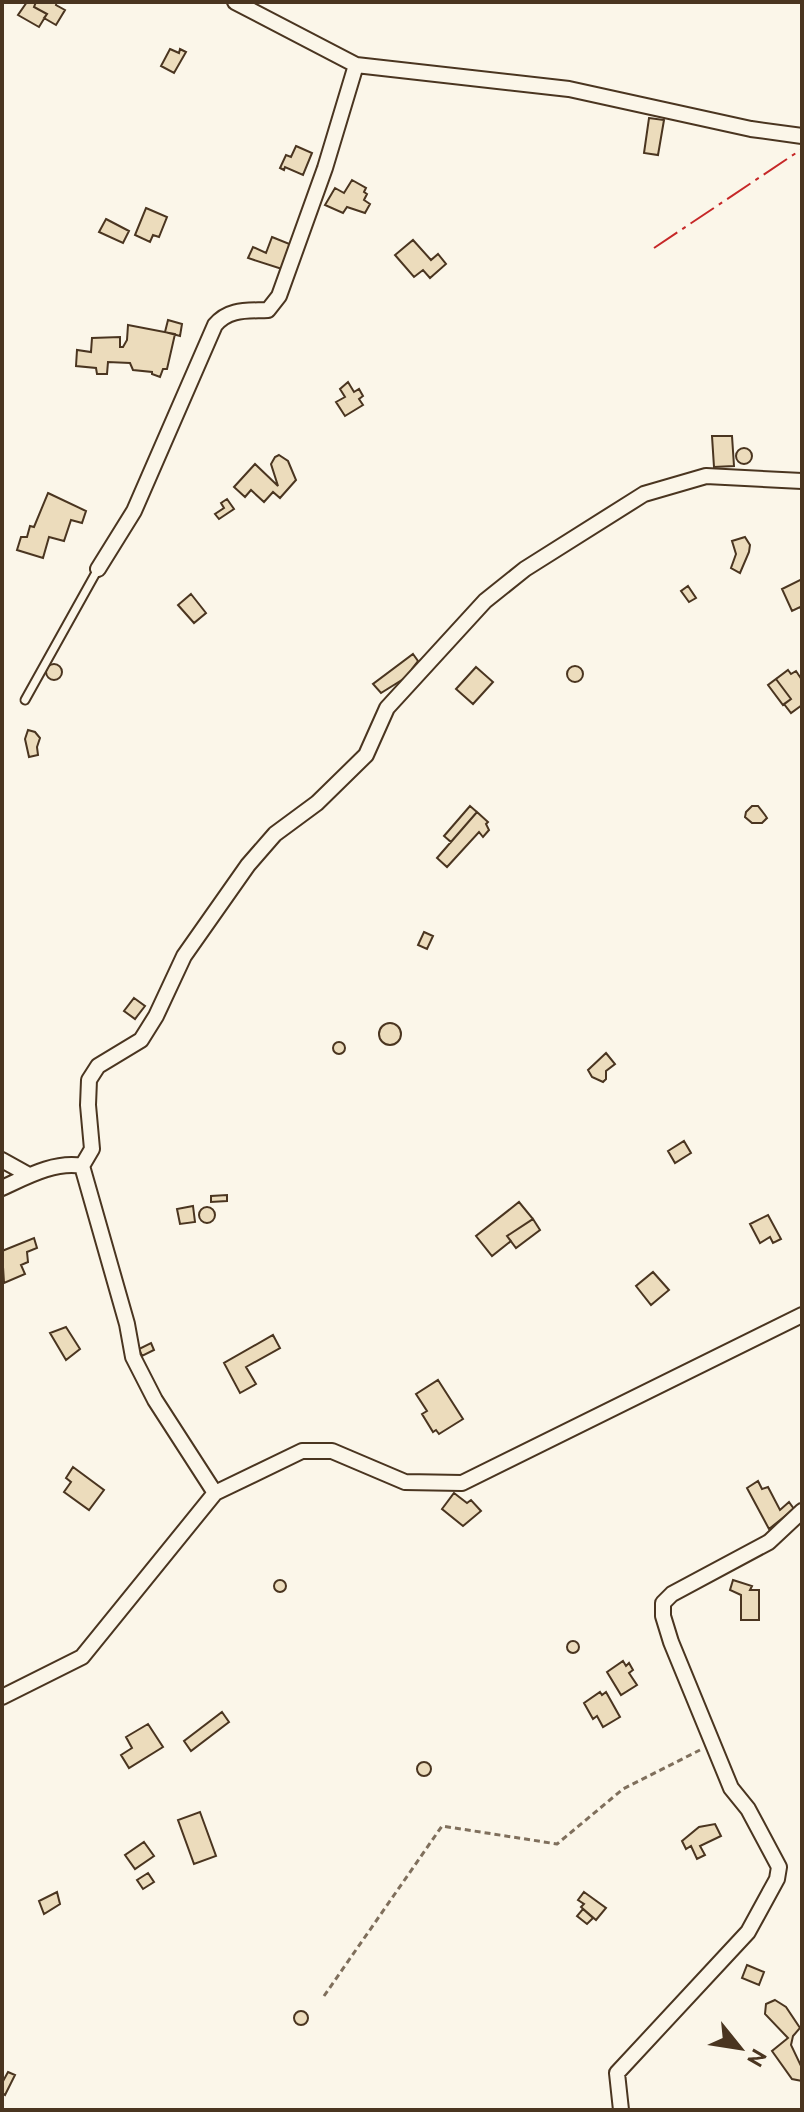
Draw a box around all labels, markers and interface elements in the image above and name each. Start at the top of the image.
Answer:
north arrow [700,2008,780,2088]
text: N [743,2045,773,2072]

